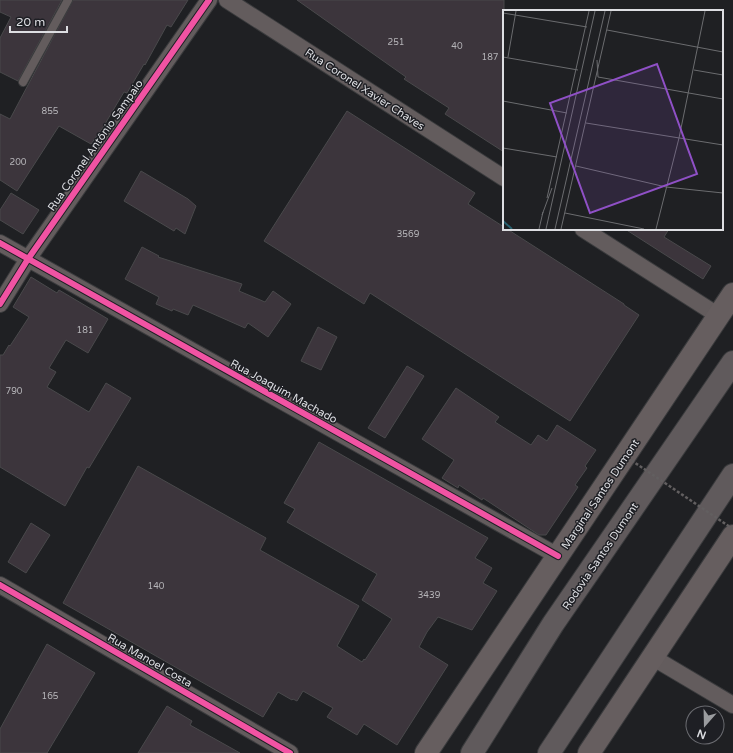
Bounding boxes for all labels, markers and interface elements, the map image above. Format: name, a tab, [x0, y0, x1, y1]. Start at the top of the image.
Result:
scale bar	[10, 8, 67, 34]
inset map	[503, 10, 723, 230]
text: 20 m	[16, 15, 45, 29]
house number: 251	[388, 37, 404, 48]
house number: 40	[451, 41, 463, 52]
street label: Rua Coronel Xavier Chaves	[303, 46, 427, 133]
house number: 187	[482, 52, 499, 63]
street label: Rua Coronel Antônio Sampaio	[45, 77, 146, 213]
house number: 855	[42, 106, 59, 117]
house number: 200	[10, 157, 27, 168]
house number: 3569	[397, 229, 420, 240]
house number: 181	[77, 325, 93, 336]
street label: Rua Joaquim Machado	[228, 357, 340, 426]
house number: 790	[6, 386, 23, 397]
street label: Marginal Santos Dumont	[559, 437, 642, 552]
street label: Rodovia Santos Dumont	[560, 500, 641, 612]
house number: 140	[148, 581, 165, 592]
house number: 3439	[418, 590, 441, 601]
street label: Rua Manoel Costa	[105, 631, 194, 690]
house number: 165	[42, 691, 59, 702]
north arrow	[685, 705, 725, 745]
text: N	[695, 726, 708, 742]

